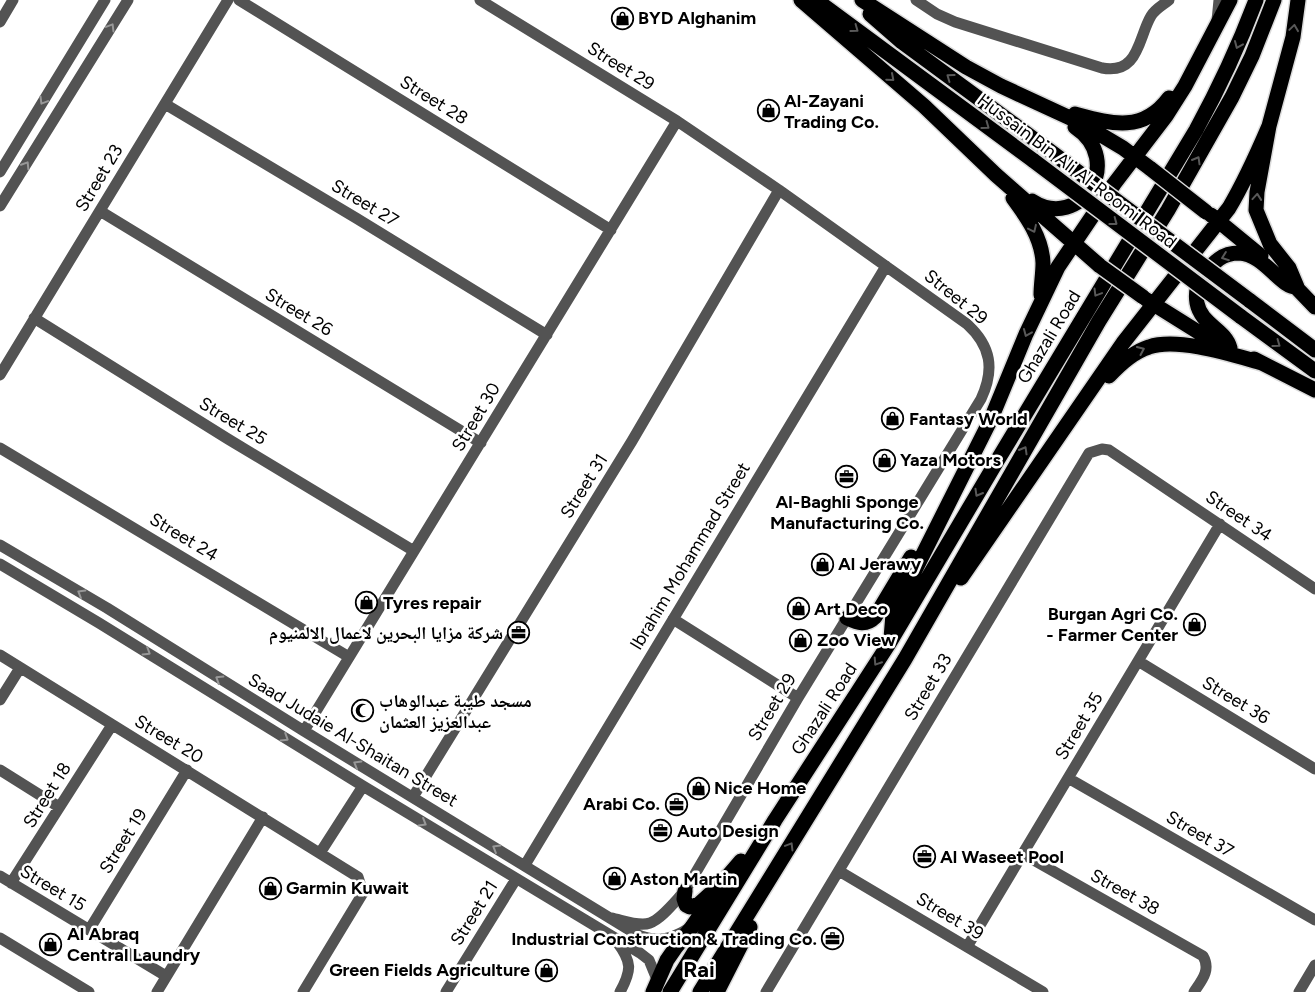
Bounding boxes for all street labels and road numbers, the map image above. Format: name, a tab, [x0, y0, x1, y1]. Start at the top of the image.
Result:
street label: Street 29	[583, 37, 659, 95]
street label: Street 28	[396, 71, 472, 129]
street label: Hussain Bin Ali Al-Roomi Road	[973, 89, 1181, 253]
street label: Street 23	[70, 140, 128, 216]
street label: Street 27	[327, 174, 403, 232]
street label: Street 29	[920, 265, 992, 329]
street label: Street 26	[261, 283, 337, 341]
street label: Ghazali Road	[1013, 286, 1085, 388]
street label: Street 30	[447, 379, 505, 455]
street label: Street 25	[195, 392, 271, 450]
street label: Street 31	[556, 450, 612, 522]
street label: Ibrahim Mohammad Street	[625, 458, 755, 654]
street label: Street 34	[1201, 486, 1277, 546]
street label: Street 24	[146, 508, 222, 566]
street label: Street 33	[899, 649, 957, 725]
street label: Ghazali Road	[786, 659, 862, 759]
street label: Saad Judaie Al-Shaitan Street	[244, 669, 462, 812]
street label: Street 29	[743, 669, 801, 745]
street label: Street 36	[1198, 671, 1274, 729]
street label: Street 35	[1050, 688, 1108, 764]
street label: Street 20	[131, 710, 207, 768]
street label: Street 18	[18, 758, 76, 832]
street label: Street 19	[94, 804, 152, 878]
street label: Street 37	[1162, 806, 1238, 862]
street label: Street 15	[16, 860, 90, 916]
street label: Street 38	[1087, 864, 1163, 920]
street label: Street 21	[446, 876, 502, 950]
street label: Street 39	[912, 887, 988, 945]

